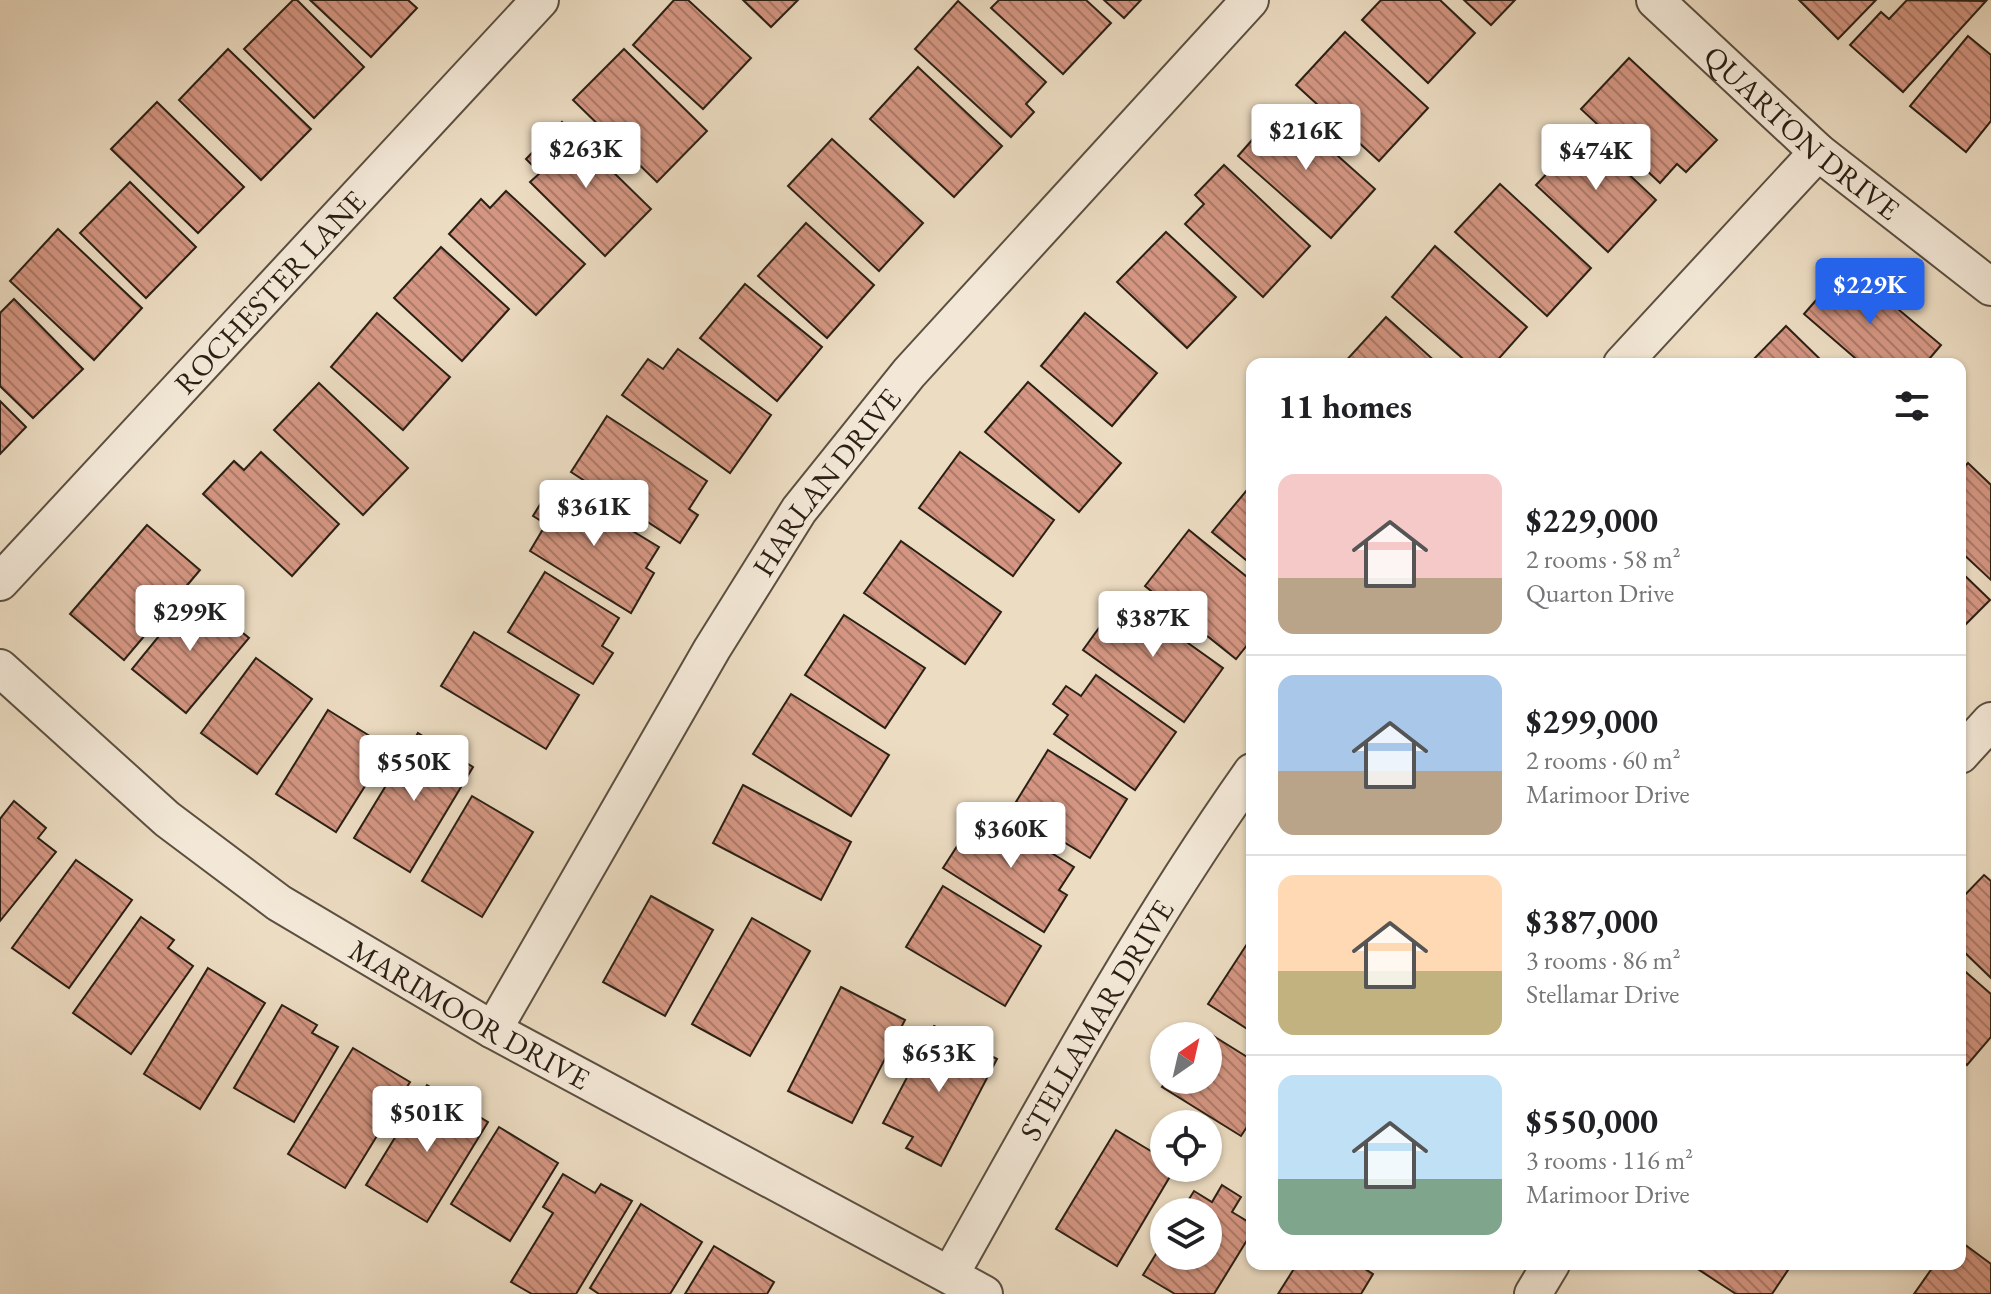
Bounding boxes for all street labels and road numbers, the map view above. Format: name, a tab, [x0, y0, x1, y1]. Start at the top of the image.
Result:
street label: QUARTON DRIVE	[1696, 36, 1908, 228]
street label: ROCHESTER LANE	[165, 182, 374, 402]
street label: HARLAN DRIVE	[743, 380, 909, 583]
street label: STELLAMAR DRIVE	[1010, 892, 1182, 1147]
street label: MARIMOOR DRIVE	[342, 930, 597, 1098]

